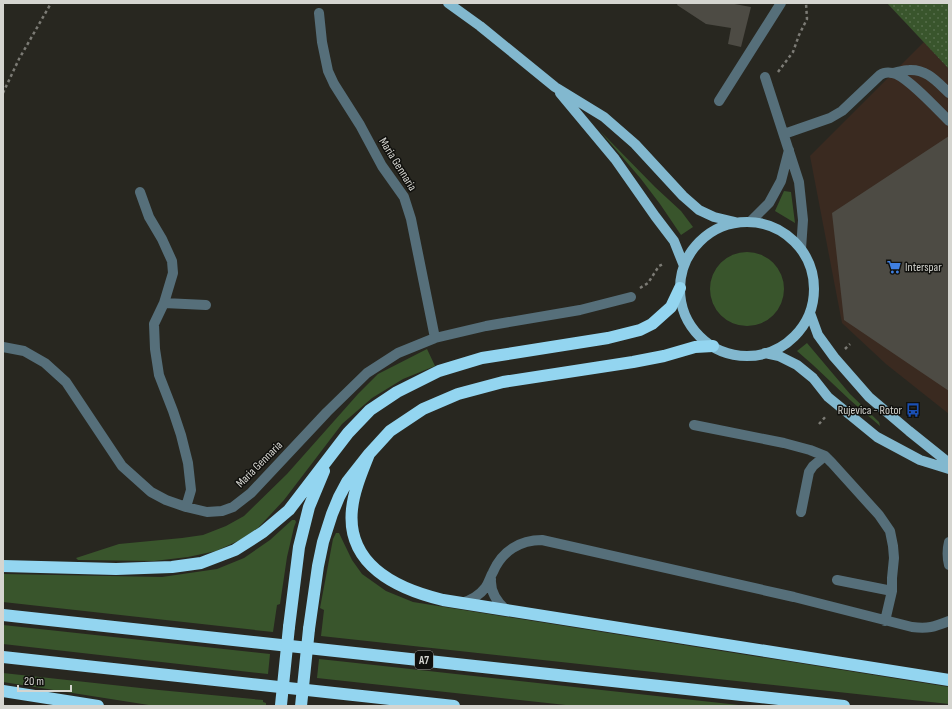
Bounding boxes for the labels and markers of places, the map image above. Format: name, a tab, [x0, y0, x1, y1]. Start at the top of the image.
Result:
supermarket icon: Interspar	[886, 259, 902, 275]
place label: Interspar	[905, 260, 942, 275]
bus stop icon: Rujevica - Rotor	[905, 402, 921, 418]
place label: Rujevica - Rotor	[838, 403, 903, 418]

